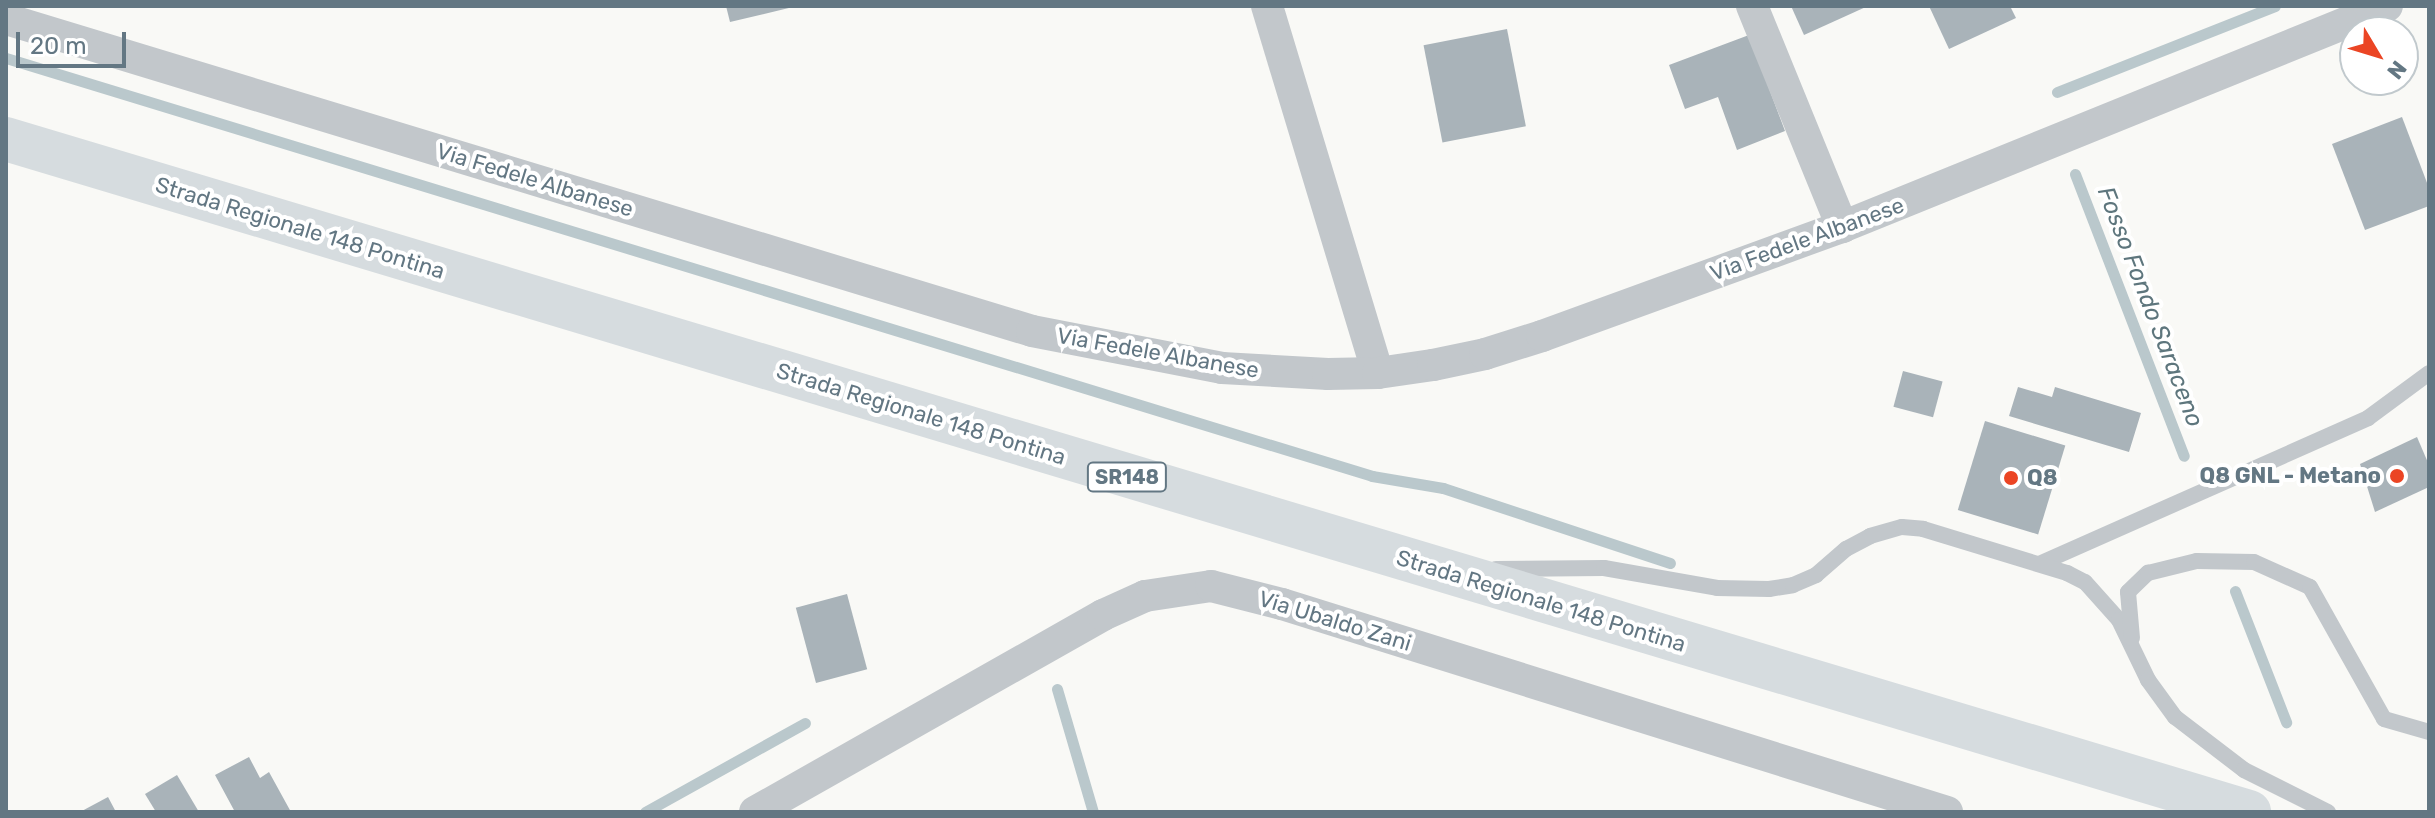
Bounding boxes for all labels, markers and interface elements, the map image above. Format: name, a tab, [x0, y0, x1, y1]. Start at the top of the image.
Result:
scale bar	[20, 16, 130, 66]
north arrow	[2339, 16, 2419, 96]
text: 20 m	[30, 32, 87, 60]
text: N	[2381, 55, 2412, 84]
street label: Via Fedele Albanese	[433, 137, 637, 223]
street label: Strada Regionale 148 Pontina	[152, 171, 448, 285]
water label: Fosso Fondo Saraceno	[2091, 183, 2209, 431]
street label: Via Fedele Albanese	[1706, 192, 1908, 286]
street label: Via Fedele Albanese	[1055, 322, 1261, 384]
street label: Strada Regionale 148 Pontina	[773, 357, 1069, 471]
road number: SR148	[1085, 461, 1169, 493]
place label: Q8 GNL - Metano	[2199, 463, 2381, 489]
place label: Q8	[2027, 465, 2058, 491]
marker: Q8 GNL - Metano	[2388, 467, 2406, 485]
marker: Q8	[2002, 469, 2020, 487]
street label: Strada Regionale 148 Pontina	[1393, 544, 1689, 658]
street label: Via Ubaldo Zani	[1255, 585, 1415, 657]

